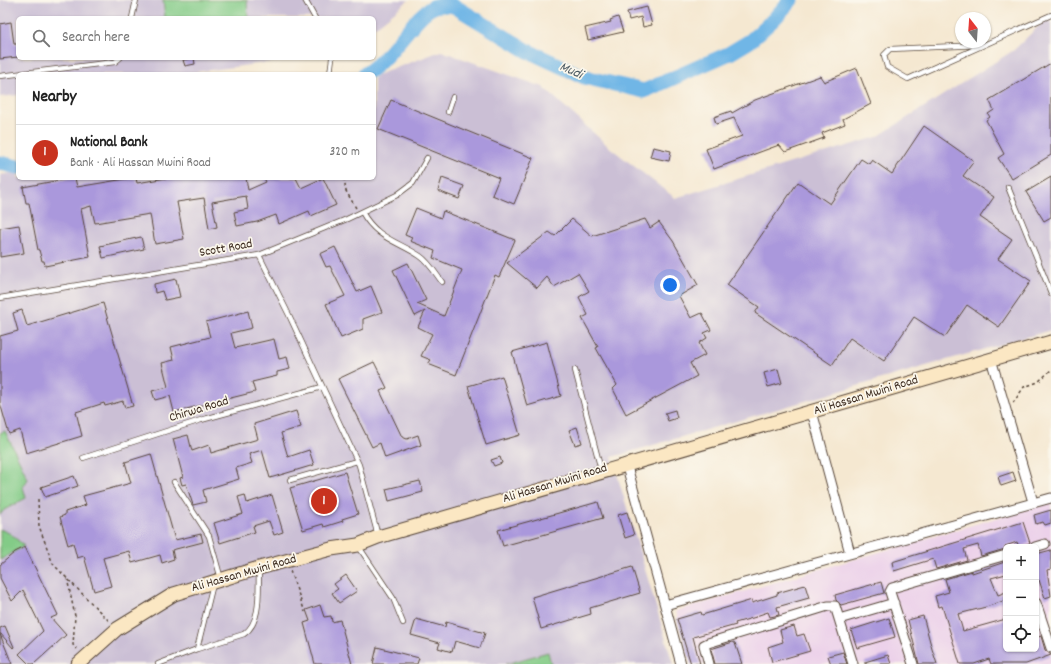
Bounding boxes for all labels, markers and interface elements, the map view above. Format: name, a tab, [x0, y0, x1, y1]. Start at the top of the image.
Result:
north arrow	[955, 12, 991, 48]
search box	[16, 16, 376, 60]
icon: search	[30, 27, 52, 49]
text: Search here	[62, 27, 130, 49]
water label: Mudi	[556, 57, 588, 86]
text: Nearby	[32, 86, 76, 110]
text: National Bank	[70, 132, 148, 154]
text: 1	[44, 143, 46, 162]
text: 320 m	[330, 143, 360, 162]
text: Bank · Ali Hassan Mwini Road	[70, 154, 211, 173]
street label: Scott Road	[198, 235, 254, 263]
your location	[660, 275, 680, 295]
street label: Ali Hassan Mwini Road	[811, 371, 921, 421]
street label: Chirwa Road	[167, 392, 231, 428]
street label: Ali Hassan Mwini Road	[500, 459, 610, 509]
pin: 1	[311, 486, 337, 516]
map controls	[1003, 544, 1039, 652]
button: +	[1003, 544, 1039, 580]
street label: Ali Hassan Mwini Road	[189, 550, 299, 598]
button: −	[1003, 580, 1039, 616]
button: locate	[1003, 616, 1039, 652]

